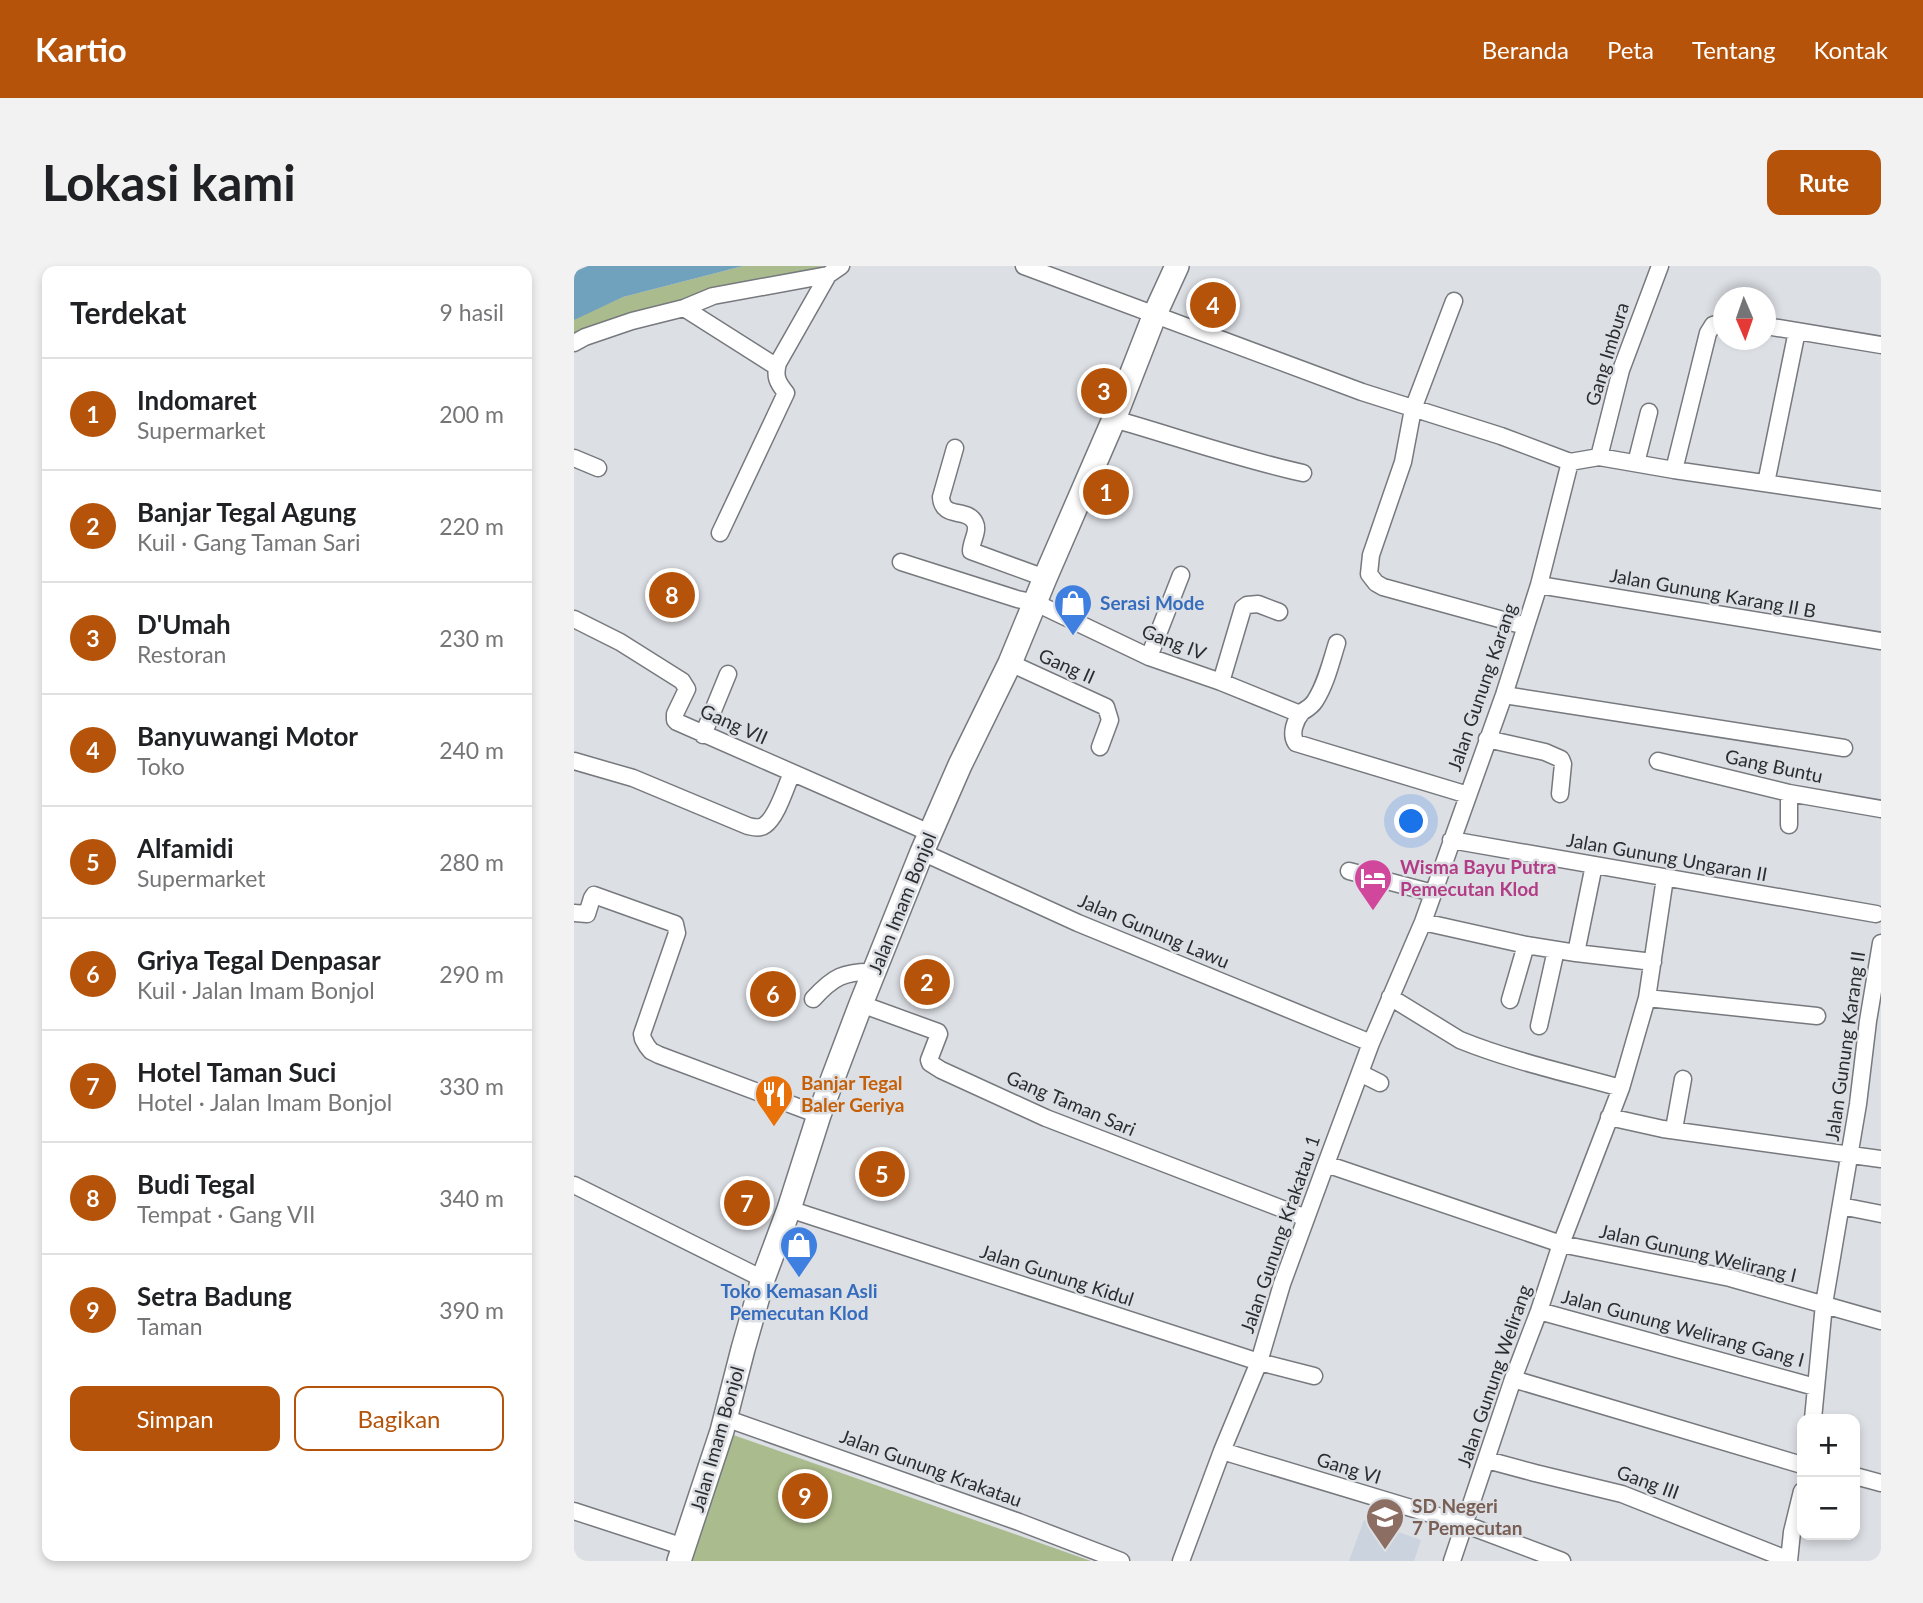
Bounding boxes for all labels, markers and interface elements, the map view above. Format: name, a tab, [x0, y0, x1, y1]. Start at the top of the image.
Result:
text: Kartio	[35, 29, 127, 69]
text: Beranda	[1482, 35, 1569, 64]
text: Peta	[1607, 35, 1654, 64]
text: Tentang	[1692, 35, 1775, 64]
text: Kontak	[1813, 35, 1888, 64]
button: Rute	[1767, 150, 1881, 215]
text: Lokasi kami	[42, 153, 296, 211]
pin: 4	[1190, 279, 1236, 331]
north arrow	[1713, 287, 1776, 350]
text: Terdekat	[70, 294, 186, 330]
text: 9 hasil	[440, 298, 504, 326]
street label: Gang Imbura	[1580, 299, 1633, 408]
pin: 3	[1081, 365, 1127, 417]
text: Indomaret	[137, 384, 257, 416]
text: 1	[86, 400, 100, 428]
text: 200 m	[439, 400, 504, 428]
text: Supermarket	[137, 416, 266, 444]
pin: 1	[1083, 466, 1129, 518]
text: Banjar Tegal Agung	[137, 496, 356, 528]
text: 2	[86, 512, 100, 540]
text: 220 m	[439, 512, 504, 540]
text: Kuil · Gang Taman Sari	[137, 528, 360, 556]
street label: Jalan Gunung Karang II B	[1608, 563, 1818, 622]
pin: 8	[649, 569, 695, 621]
shop icon: Serasi Mode	[1052, 582, 1094, 637]
place label: Serasi Mode	[1100, 591, 1204, 614]
street label: Jalan Gunung Karang	[1442, 600, 1521, 774]
text: D'Umah	[137, 608, 231, 640]
street label: Gang IV	[1139, 619, 1210, 664]
text: 3	[86, 624, 100, 652]
text: 230 m	[439, 624, 504, 652]
text: Restoran	[137, 640, 226, 668]
street label: Gang II	[1035, 643, 1099, 688]
street label: Gang VII	[697, 699, 772, 749]
text: Banyuwangi Motor	[137, 720, 358, 752]
text: 4	[86, 736, 100, 764]
text: 240 m	[439, 736, 504, 764]
street label: Gang Buntu	[1723, 744, 1825, 787]
text: Toko	[137, 752, 185, 780]
your location	[1394, 804, 1428, 838]
street label: Jalan Gunung Ungaran II	[1565, 828, 1769, 885]
street label: Jalan Imam Bonjol	[863, 829, 940, 977]
text: Alfamidi	[137, 832, 234, 864]
text: 5	[86, 848, 100, 876]
text: 280 m	[439, 848, 504, 876]
place label: Wisma Bayu Putra Pemecutan Klod	[1400, 855, 1556, 900]
hotel icon: Wisma Bayu Putra Pemecutan Klod	[1352, 857, 1394, 912]
text: Supermarket	[137, 864, 266, 892]
street label: Jalan Gunung Lawu	[1075, 888, 1233, 973]
text: Griya Tegal Denpasar	[137, 944, 381, 976]
street label: Jalan Gunung Karang II	[1820, 950, 1869, 1142]
pin: 2	[904, 956, 950, 1008]
text: 6	[86, 960, 100, 988]
text: 290 m	[439, 960, 504, 988]
pin: 6	[750, 968, 796, 1020]
text: Kuil · Jalan Imam Bonjol	[137, 976, 375, 1004]
text: Hotel Taman Suci	[137, 1056, 336, 1088]
street label: Gang Taman Sari	[1003, 1065, 1139, 1140]
place label: Banjar Tegal Baler Geriya	[801, 1071, 904, 1116]
text: 7	[86, 1072, 100, 1100]
text: 330 m	[439, 1072, 504, 1100]
restaurant icon: Banjar Tegal Baler Geriya	[753, 1073, 795, 1128]
text: Hotel · Jalan Imam Bonjol	[137, 1088, 392, 1116]
street label: Jalan Gunung Krakatau 1	[1235, 1132, 1324, 1336]
pin: 5	[859, 1148, 905, 1200]
text: Budi Tegal	[137, 1168, 255, 1200]
pin: 7	[724, 1177, 770, 1229]
text: 8	[86, 1184, 100, 1212]
text: 340 m	[439, 1184, 504, 1212]
text: Tempat · Gang VII	[137, 1200, 315, 1228]
street label: Jalan Gunung Welirang I	[1597, 1219, 1799, 1286]
shop icon: Toko Kemasan Asli Pemecutan Klod	[778, 1224, 820, 1279]
street label: Jalan Gunung Kidul	[977, 1239, 1137, 1310]
place label: Toko Kemasan Asli Pemecutan Klod	[720, 1279, 878, 1324]
text: Setra Badung	[137, 1280, 292, 1312]
street label: Jalan Gunung Welirang	[1451, 1281, 1536, 1470]
street label: Jalan Gunung Welirang Gang I	[1559, 1284, 1807, 1371]
text: 9	[86, 1296, 100, 1324]
text: 390 m	[439, 1296, 504, 1324]
text: Taman	[137, 1312, 203, 1340]
street label: Jalan Imam Bonjol	[685, 1363, 748, 1514]
button: Simpan	[70, 1386, 280, 1451]
button: Bagikan	[294, 1386, 504, 1451]
map controls	[1797, 1414, 1860, 1540]
button: +	[1797, 1414, 1860, 1477]
street label: Jalan Gunung Krakatau	[837, 1424, 1025, 1511]
street label: Gang VI	[1314, 1447, 1384, 1488]
street label: Gang III	[1614, 1460, 1682, 1503]
pin: 9	[782, 1470, 828, 1522]
button: −	[1797, 1477, 1860, 1540]
place label: SD Negeri 7 Pemecutan	[1412, 1494, 1522, 1539]
school or university icon: SD Negeri 7 Pemecutan	[1364, 1496, 1406, 1551]

